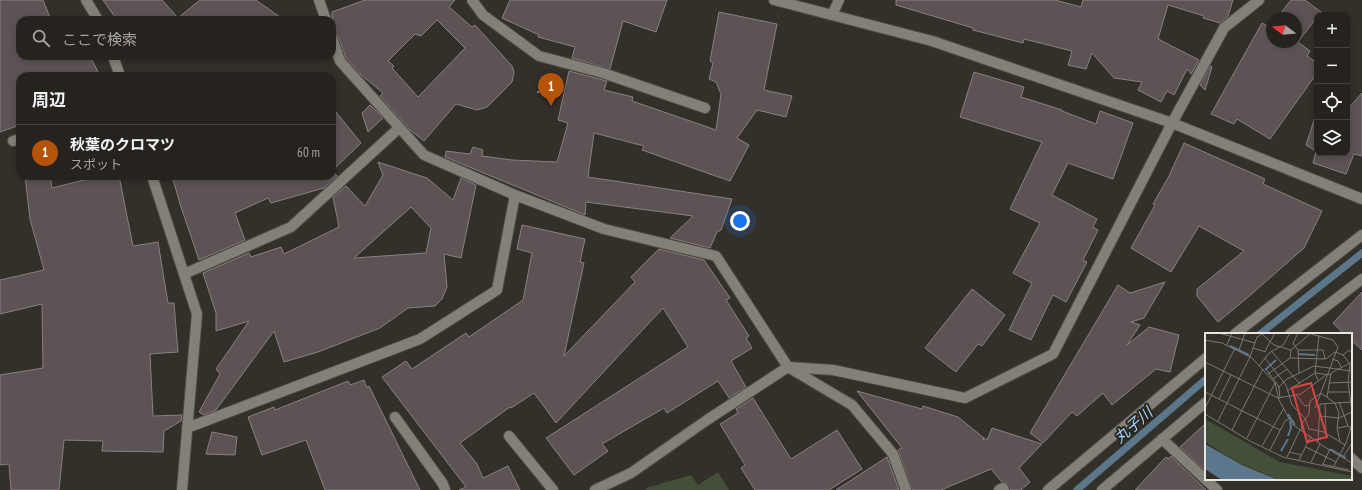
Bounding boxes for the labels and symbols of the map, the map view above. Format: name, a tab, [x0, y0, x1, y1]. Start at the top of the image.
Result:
north arrow	[1266, 12, 1302, 48]
pin: 1	[538, 73, 564, 106]
your location	[730, 211, 750, 231]
inset map	[1205, 333, 1352, 480]
water label: 丸子川	[1110, 402, 1158, 447]

